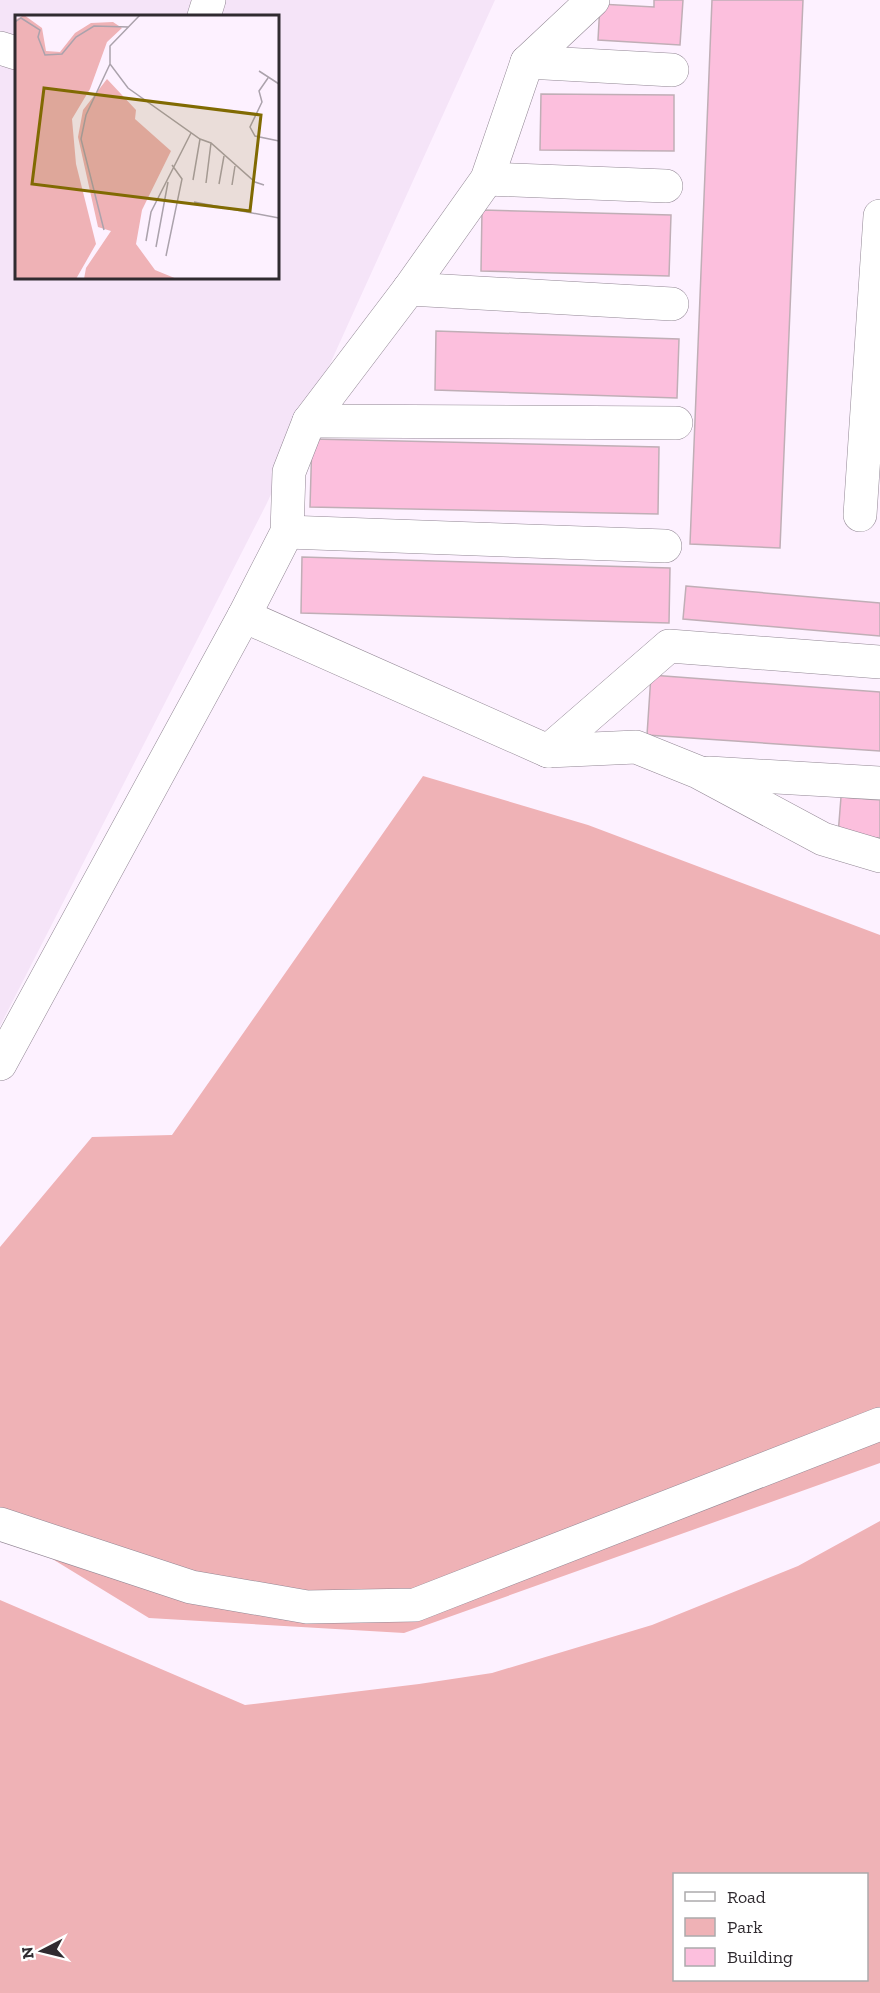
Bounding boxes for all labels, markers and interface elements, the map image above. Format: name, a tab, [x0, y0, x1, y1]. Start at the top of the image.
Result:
inset map	[15, 15, 279, 279]
legend	[673, 1873, 868, 1981]
text: Road	[727, 1886, 766, 1908]
text: Park	[727, 1916, 763, 1938]
north arrow	[12, 1921, 72, 1981]
text: N	[17, 1946, 38, 1960]
text: Building	[727, 1946, 793, 1968]

